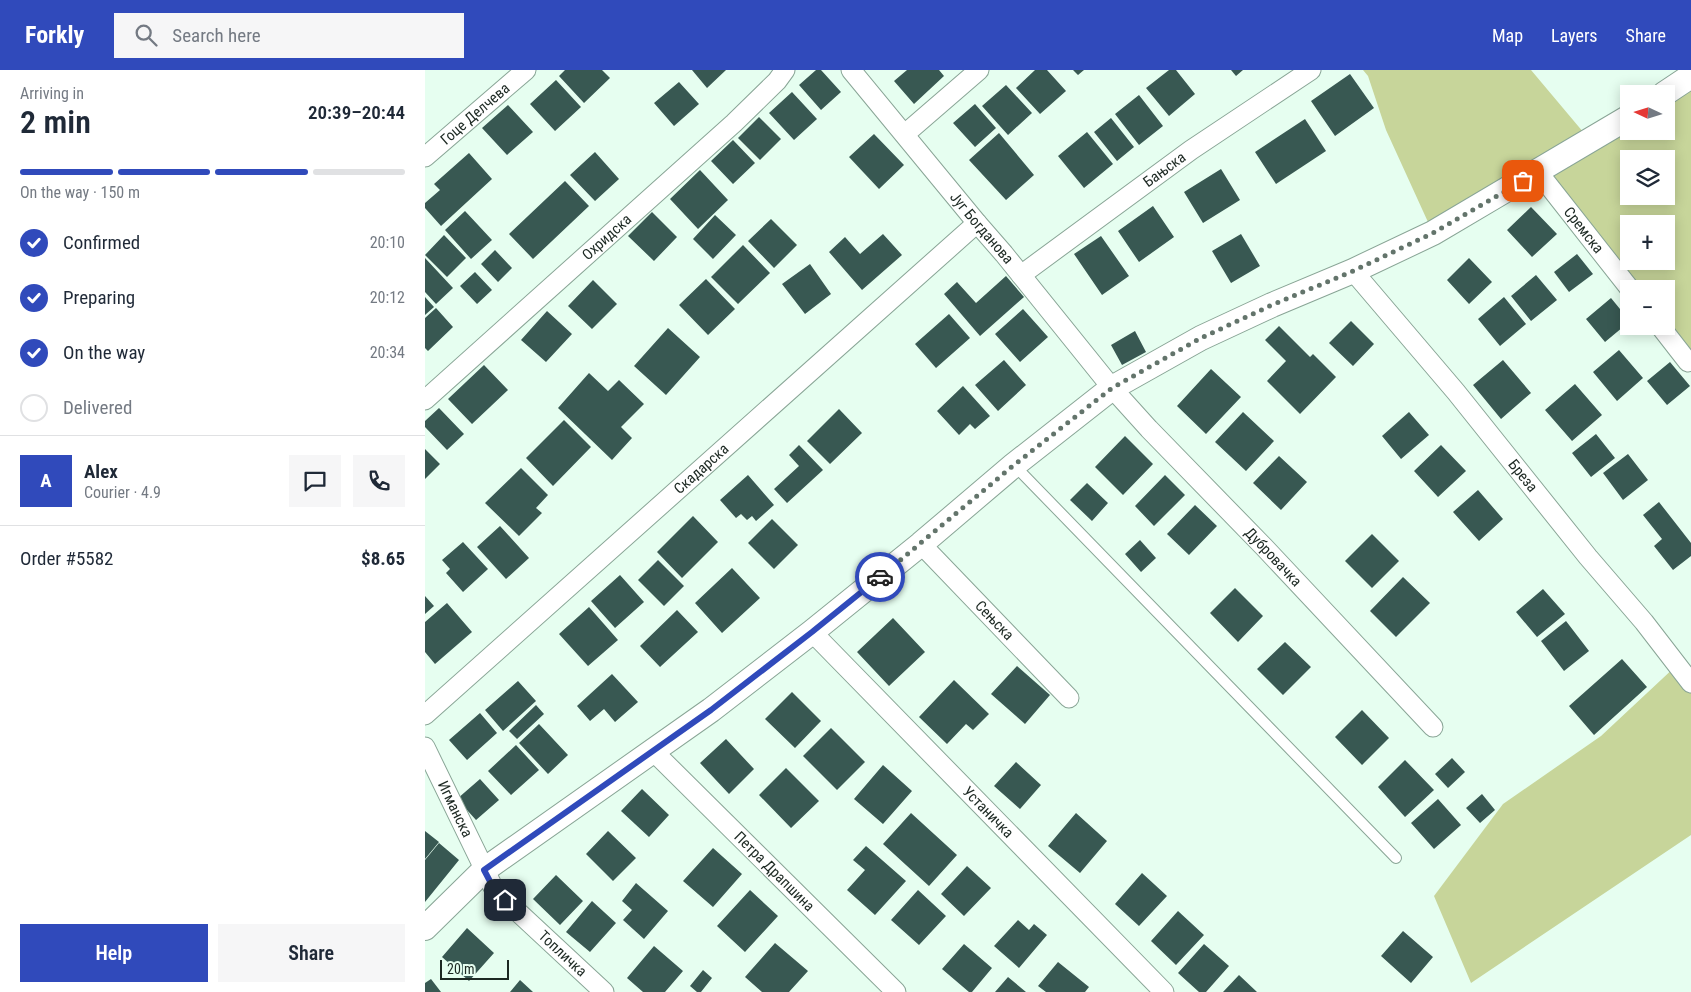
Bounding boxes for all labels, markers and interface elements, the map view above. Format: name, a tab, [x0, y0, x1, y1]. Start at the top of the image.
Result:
search box	[114, 13, 464, 58]
text: Forkly	[25, 21, 84, 49]
icon: search	[132, 21, 160, 49]
text: Search here	[172, 24, 261, 47]
text: Map	[1492, 25, 1523, 46]
text: Layers	[1551, 25, 1598, 46]
text: Share	[1626, 25, 1666, 46]
street label: Гоце Делчева	[437, 79, 513, 149]
text: Arriving in	[20, 84, 84, 103]
north arrow	[1620, 85, 1675, 140]
map controls	[1620, 85, 1675, 335]
text: 20:39–20:44	[308, 101, 405, 124]
text: 2 min	[20, 103, 91, 141]
street label: Бањска	[1140, 148, 1189, 191]
button: layers	[1620, 150, 1675, 205]
pin	[1502, 160, 1544, 202]
icon: bag	[1509, 167, 1537, 195]
text: On the way · 150 m	[20, 183, 140, 202]
street label: Југ Богданова	[946, 188, 1017, 267]
street label: Сремска	[1560, 203, 1608, 257]
street label: Охридска	[578, 210, 635, 264]
button: +	[1620, 215, 1675, 270]
icon: check	[20, 229, 48, 257]
text: Confirmed	[63, 231, 140, 254]
text: 20:10	[370, 233, 405, 252]
button: −	[1620, 280, 1675, 335]
icon: check	[20, 284, 48, 312]
text: Preparing	[63, 286, 135, 309]
text: 20:12	[370, 288, 405, 307]
icon: check	[20, 339, 48, 367]
text: On the way	[63, 341, 145, 364]
text: 20:34	[370, 343, 405, 362]
text: Delivered	[63, 396, 132, 419]
street label: Скадарска	[670, 440, 732, 498]
button: chat	[289, 455, 341, 507]
button: phone	[353, 455, 405, 507]
street label: Бреза	[1504, 456, 1541, 496]
text: Alex	[84, 460, 118, 483]
text: A	[40, 469, 52, 492]
text: Courier · 4.9	[84, 483, 161, 502]
street label: Дубровачка	[1241, 524, 1305, 590]
text: Order #5582	[20, 547, 113, 570]
text: $8.65	[361, 547, 405, 570]
courier	[855, 552, 905, 602]
icon: car	[866, 563, 894, 591]
street label: Сењска	[971, 597, 1018, 644]
street label: Игманска	[434, 778, 477, 840]
street label: Устаничка	[959, 783, 1017, 842]
street label: Петра Драпшина	[730, 828, 818, 915]
pin	[484, 879, 526, 921]
icon: home	[491, 886, 519, 914]
button: Help	[20, 924, 208, 982]
button: Share	[218, 924, 405, 982]
street label: Топличка	[535, 927, 590, 980]
scale bar	[440, 957, 509, 980]
text: 20 m	[447, 961, 475, 977]

